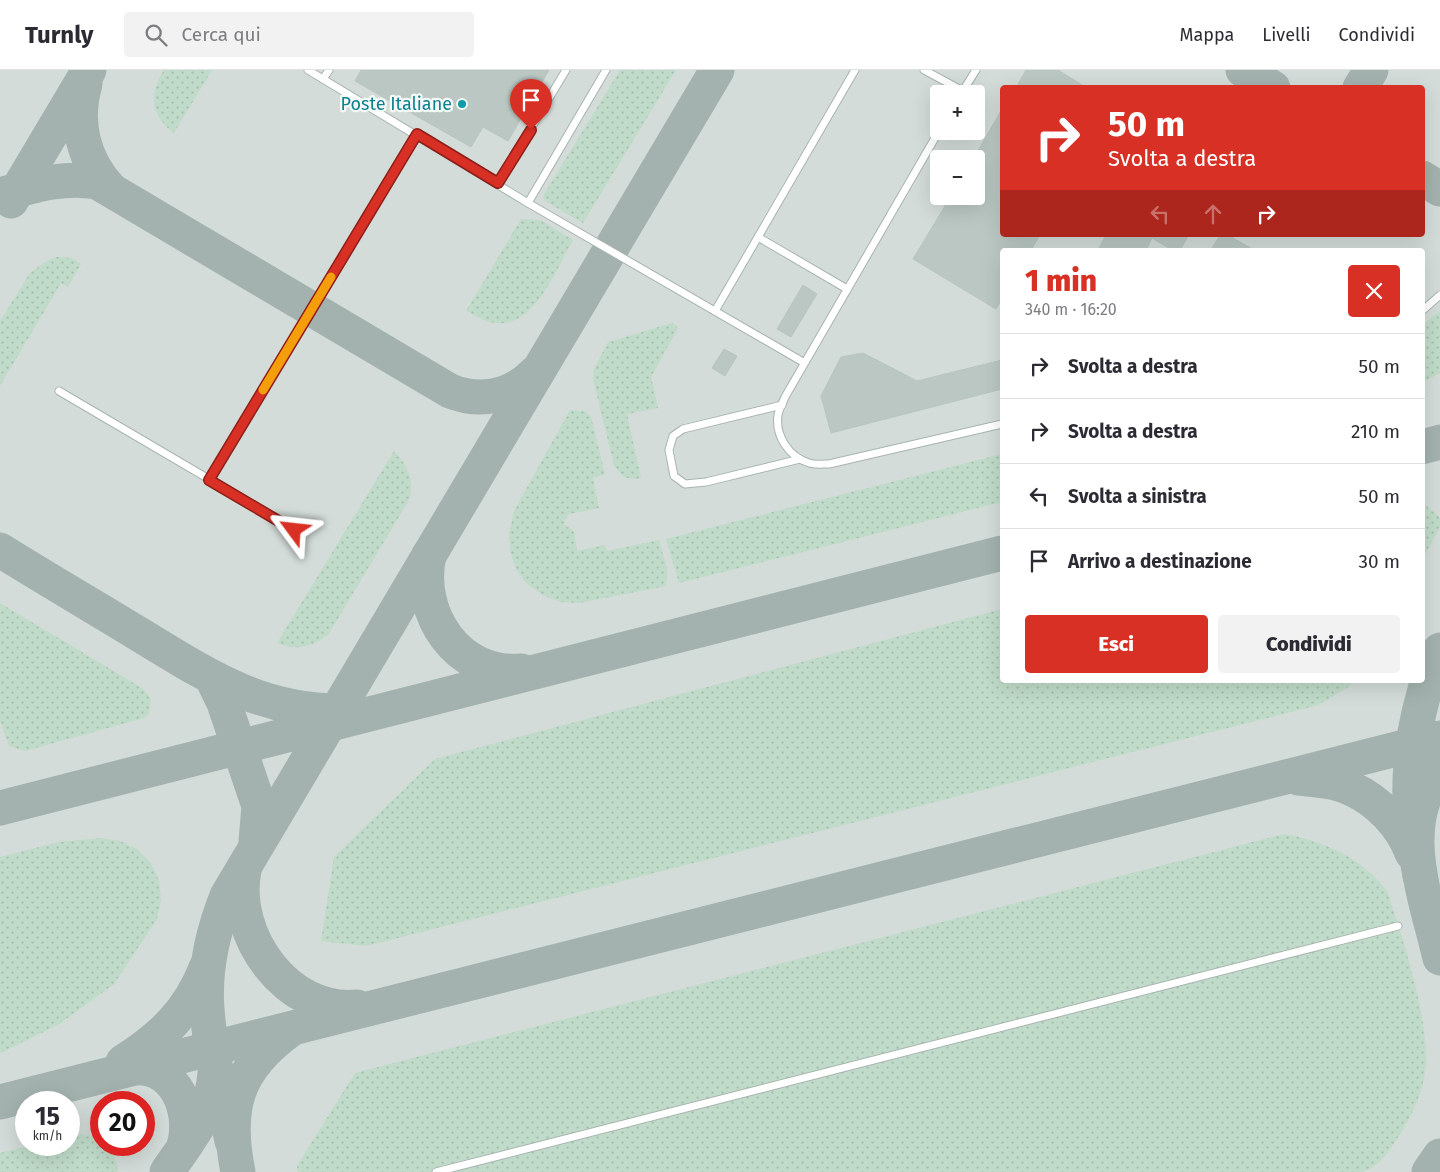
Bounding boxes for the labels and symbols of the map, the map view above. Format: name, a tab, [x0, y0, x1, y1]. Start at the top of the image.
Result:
pin	[510, 79, 552, 130]
place label: Poste Italiane	[341, 93, 452, 115]
marker: Poste Italiane	[456, 98, 468, 110]
position arrow	[267, 503, 319, 555]
speed limit sign: 20	[90, 1091, 155, 1156]

